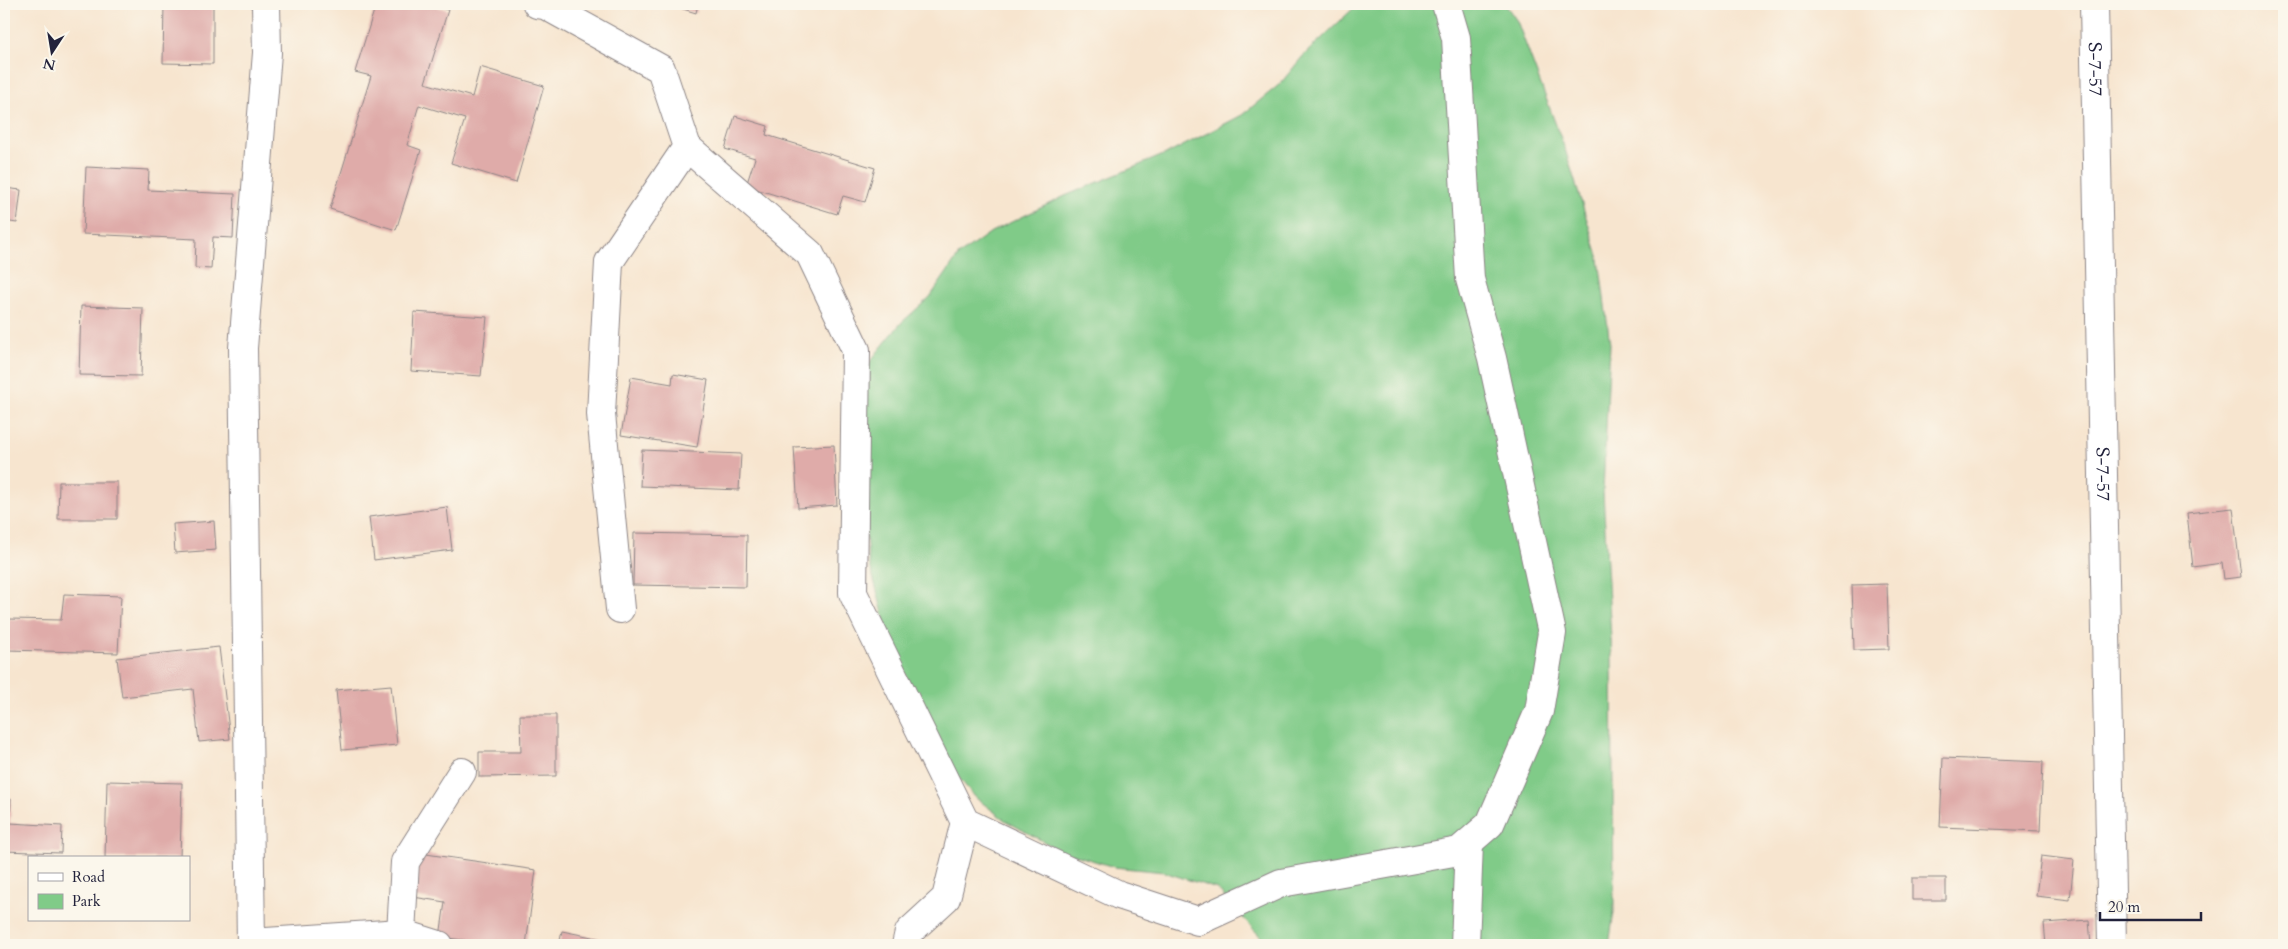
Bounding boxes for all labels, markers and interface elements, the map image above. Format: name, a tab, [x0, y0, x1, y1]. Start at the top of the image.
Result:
north arrow	[28, 28, 78, 78]
street label: Տ-7-57	[2082, 42, 2108, 96]
text: N	[41, 54, 57, 75]
street label: Տ-7-57	[2089, 447, 2116, 501]
legend	[28, 856, 190, 922]
text: Road	[72, 867, 105, 887]
scale bar	[2100, 889, 2202, 921]
text: Park	[72, 891, 101, 911]
text: 20 m	[2108, 897, 2140, 917]

